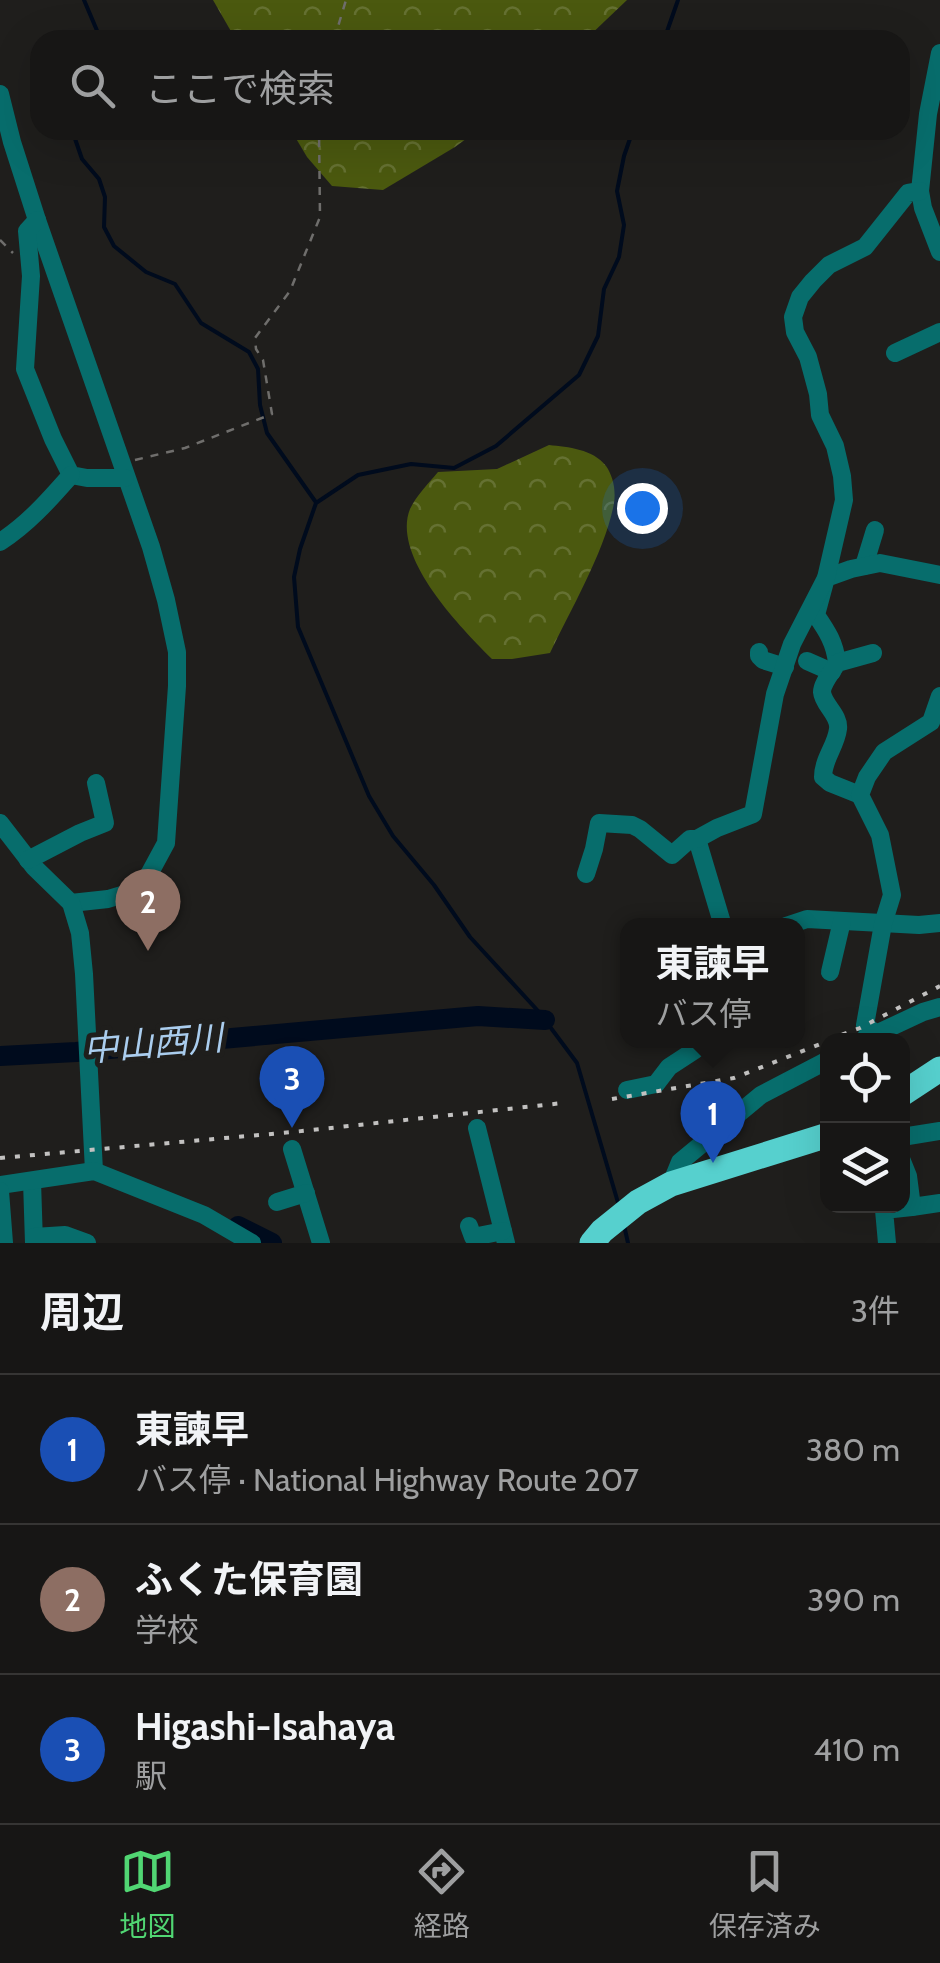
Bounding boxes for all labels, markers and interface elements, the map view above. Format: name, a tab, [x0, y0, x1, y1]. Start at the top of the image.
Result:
search box	[30, 30, 910, 140]
icon: search	[65, 58, 120, 113]
text: ここで検索	[145, 65, 335, 112]
your location	[617, 483, 668, 534]
pin: 2	[116, 868, 180, 951]
popup	[620, 918, 805, 1048]
text: 東諫早	[655, 940, 770, 987]
text: バス停	[655, 994, 752, 1033]
water label: 中山西川	[81, 1015, 229, 1071]
map controls	[820, 1033, 910, 1213]
button: locate	[820, 1033, 910, 1123]
pin: 3	[260, 1046, 324, 1128]
pin: 1	[680, 1080, 746, 1163]
button: layers	[820, 1123, 910, 1213]
text: 周辺	[40, 1286, 124, 1338]
text: 3件	[851, 1291, 900, 1330]
text: 東諫早	[135, 1406, 249, 1453]
text: 1	[67, 1430, 78, 1469]
text: 380 m	[806, 1430, 900, 1469]
text: バス停 · National Highway Route 207	[135, 1460, 639, 1499]
text: ふくた保育園	[135, 1556, 363, 1603]
text: 2	[64, 1580, 81, 1619]
text: 390 m	[807, 1580, 900, 1619]
text: 学校	[135, 1610, 199, 1649]
text: Higashi-Isahaya	[135, 1703, 395, 1750]
text: 3	[64, 1730, 81, 1769]
text: 410 m	[813, 1730, 900, 1769]
text: 駅	[135, 1756, 167, 1795]
tab: 地図	[119, 1844, 175, 1944]
tab: 経路	[414, 1844, 470, 1944]
tab: 保存済み	[709, 1844, 821, 1944]

